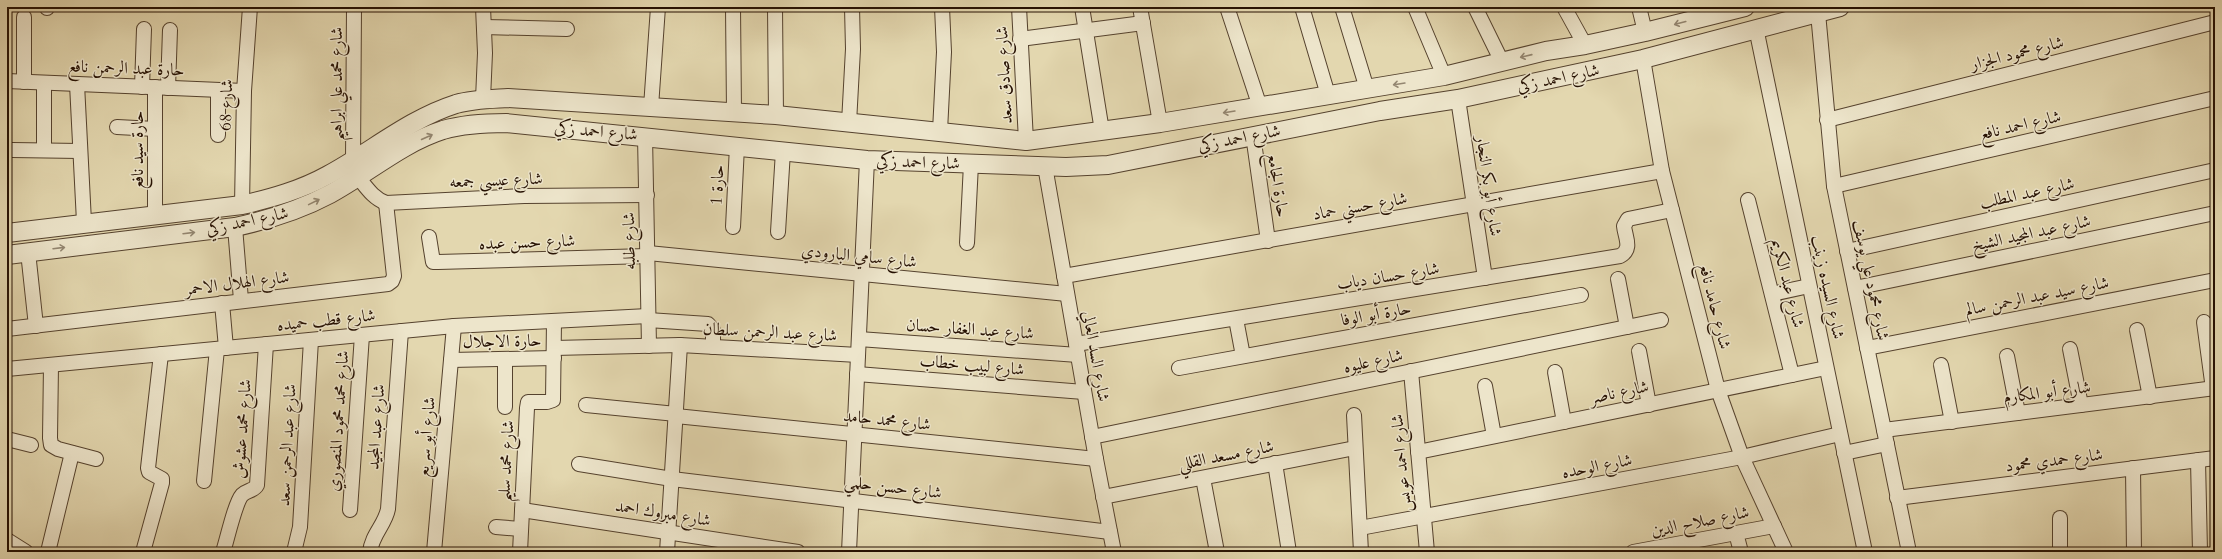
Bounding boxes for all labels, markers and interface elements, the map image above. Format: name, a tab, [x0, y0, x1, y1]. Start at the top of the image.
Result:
one-way arrow	[1674, 19, 1687, 27]
street label: شارع صادق سعد	[990, 26, 1020, 124]
street label: شارع محمد علي ابراهيم	[325, 27, 353, 141]
street label: شارع محمود الجزار	[1966, 30, 2066, 78]
one-way arrow	[1520, 53, 1533, 61]
street label: حارة عبد الرحمن نافع	[67, 54, 185, 86]
street label: شارع احمد زكي	[1515, 58, 1602, 101]
street label: شارع 68	[214, 79, 240, 131]
one-way arrow	[1393, 80, 1406, 88]
street label: شارع احمد نافع	[1977, 104, 2064, 149]
one-way arrow	[1223, 108, 1236, 116]
street label: حارة سيد نافع	[126, 111, 153, 189]
street label: شارع احمد زكي	[553, 116, 639, 149]
street label: شارع احمد زكي	[1196, 119, 1283, 160]
street label: شارع أبو بكر النجار	[1468, 132, 1508, 238]
one-way arrow	[420, 133, 432, 140]
street label: شارع احمد زكي	[876, 149, 960, 178]
street label: حارة الجامع	[1258, 151, 1294, 220]
street label: حارة 1	[704, 164, 730, 206]
street label: شارع عيسي جمعه	[449, 167, 543, 197]
street label: شارع عبد المطلب	[1977, 172, 2077, 216]
street label: شارع حسني حماد	[1311, 186, 1410, 230]
one-way arrow	[308, 198, 320, 205]
street label: شارع احمد زكي	[204, 201, 291, 244]
street label: شارع عبد المجيد الشيخ	[1969, 209, 2094, 261]
street label: شارع طلبه	[617, 212, 643, 270]
street label: شارع محمود علي يوسف	[1842, 218, 1895, 344]
one-way arrow	[182, 229, 195, 236]
street label: شارع حسن عبده	[478, 229, 576, 257]
street label: شارع السيده زينب	[1804, 233, 1850, 342]
street label: شارع عبد الكريم	[1763, 236, 1810, 331]
street label: شارع سامي البارودي	[800, 239, 918, 276]
one-way arrow	[53, 244, 66, 252]
street label: شارع حسان دياب	[1335, 257, 1441, 297]
street label: شارع حامد نافع	[1689, 261, 1737, 352]
street label: شارع الهلال الاحمر	[181, 265, 291, 303]
street label: شارع سيد عبد الرحمن سالم	[1963, 271, 2111, 324]
street label: حارة أبو الوفا	[1339, 296, 1413, 331]
street label: شارع قطب حميده	[276, 303, 377, 339]
street label: شارع السد العالي	[1074, 309, 1115, 404]
street label: شارع عبد الغفار حسان	[905, 313, 1035, 347]
street label: شارع عبد الرحمن سلطان	[702, 317, 838, 349]
street label: حارة الاجلال	[462, 329, 542, 353]
street label: شارع عليوه	[1341, 343, 1405, 380]
street label: شارع لبيب خطاب	[918, 349, 1025, 383]
street label: شارع محمد محمود المنصوري	[322, 350, 356, 492]
street label: شارع أبو المكارم	[2002, 374, 2092, 412]
street label: شارع ناصر	[1585, 375, 1651, 412]
street label: شارع محمد عشوش	[227, 379, 259, 480]
street label: شارع عبد الرحمن سعد	[272, 383, 304, 507]
street label: شارع عبد المجيد	[362, 384, 392, 471]
street label: شارع أبو سريع	[410, 396, 445, 479]
street label: شارع محمد حامد	[842, 404, 932, 438]
street label: شارع احمد عويس	[1385, 413, 1419, 513]
street label: شارع محمد سليم	[492, 420, 525, 503]
street label: شارع مسعد القللي	[1176, 434, 1277, 480]
street label: شارع حمدي محمود	[2004, 443, 2104, 479]
street label: شارع الوحده	[1560, 448, 1635, 486]
street label: شارع حسن حلمي	[842, 470, 943, 508]
street label: شارع مبروك احمد	[613, 494, 713, 534]
street label: شارع صلاح الدين	[1649, 500, 1752, 545]

